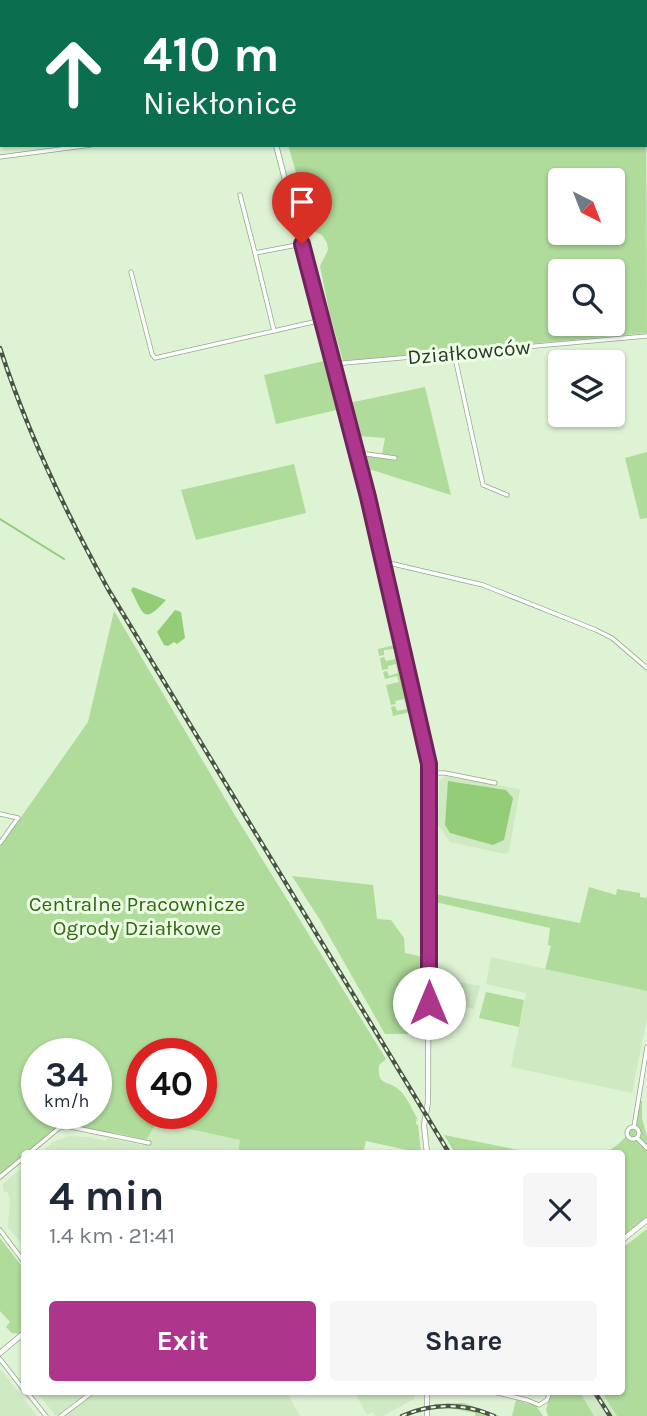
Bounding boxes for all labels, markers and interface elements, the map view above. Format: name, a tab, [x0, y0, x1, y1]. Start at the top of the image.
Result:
text: 410 m	[143, 26, 280, 83]
icon: ahead	[28, 28, 119, 119]
text: Niekłonice	[143, 85, 297, 122]
north arrow	[548, 168, 625, 245]
map controls	[548, 168, 625, 427]
pin	[272, 172, 332, 244]
icon: arrive	[283, 183, 321, 221]
button: search	[548, 259, 625, 336]
street label: Działkowców	[406, 335, 532, 369]
button: layers	[548, 350, 625, 427]
park label: Centralne Pracownicze Ogrody Działkowe	[29, 892, 245, 940]
position arrow	[392, 966, 466, 1040]
speed limit sign: 40	[126, 1038, 217, 1129]
text: 34	[45, 1054, 88, 1095]
text: km/h	[44, 1090, 89, 1112]
text: 4 min	[49, 1171, 164, 1221]
button: close	[523, 1173, 597, 1247]
text: 1.4 km · 21:41	[49, 1222, 175, 1249]
button: Exit	[49, 1301, 316, 1381]
button: Share	[330, 1301, 597, 1381]

